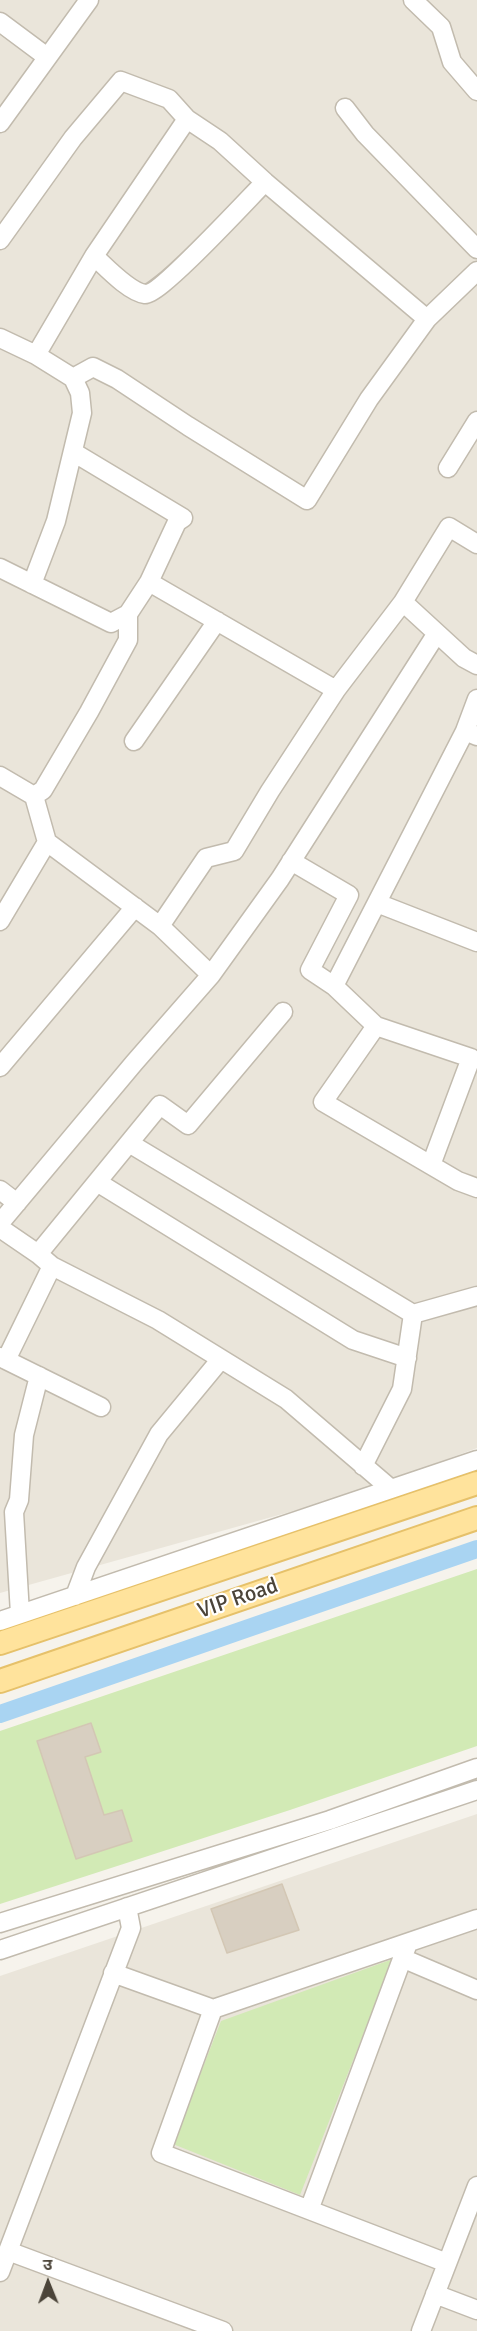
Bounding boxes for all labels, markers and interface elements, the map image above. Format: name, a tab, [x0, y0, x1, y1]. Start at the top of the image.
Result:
street label: VIP Road	[194, 1573, 282, 1625]
north arrow	[18, 2253, 78, 2313]
text: उ	[43, 2255, 53, 2275]

